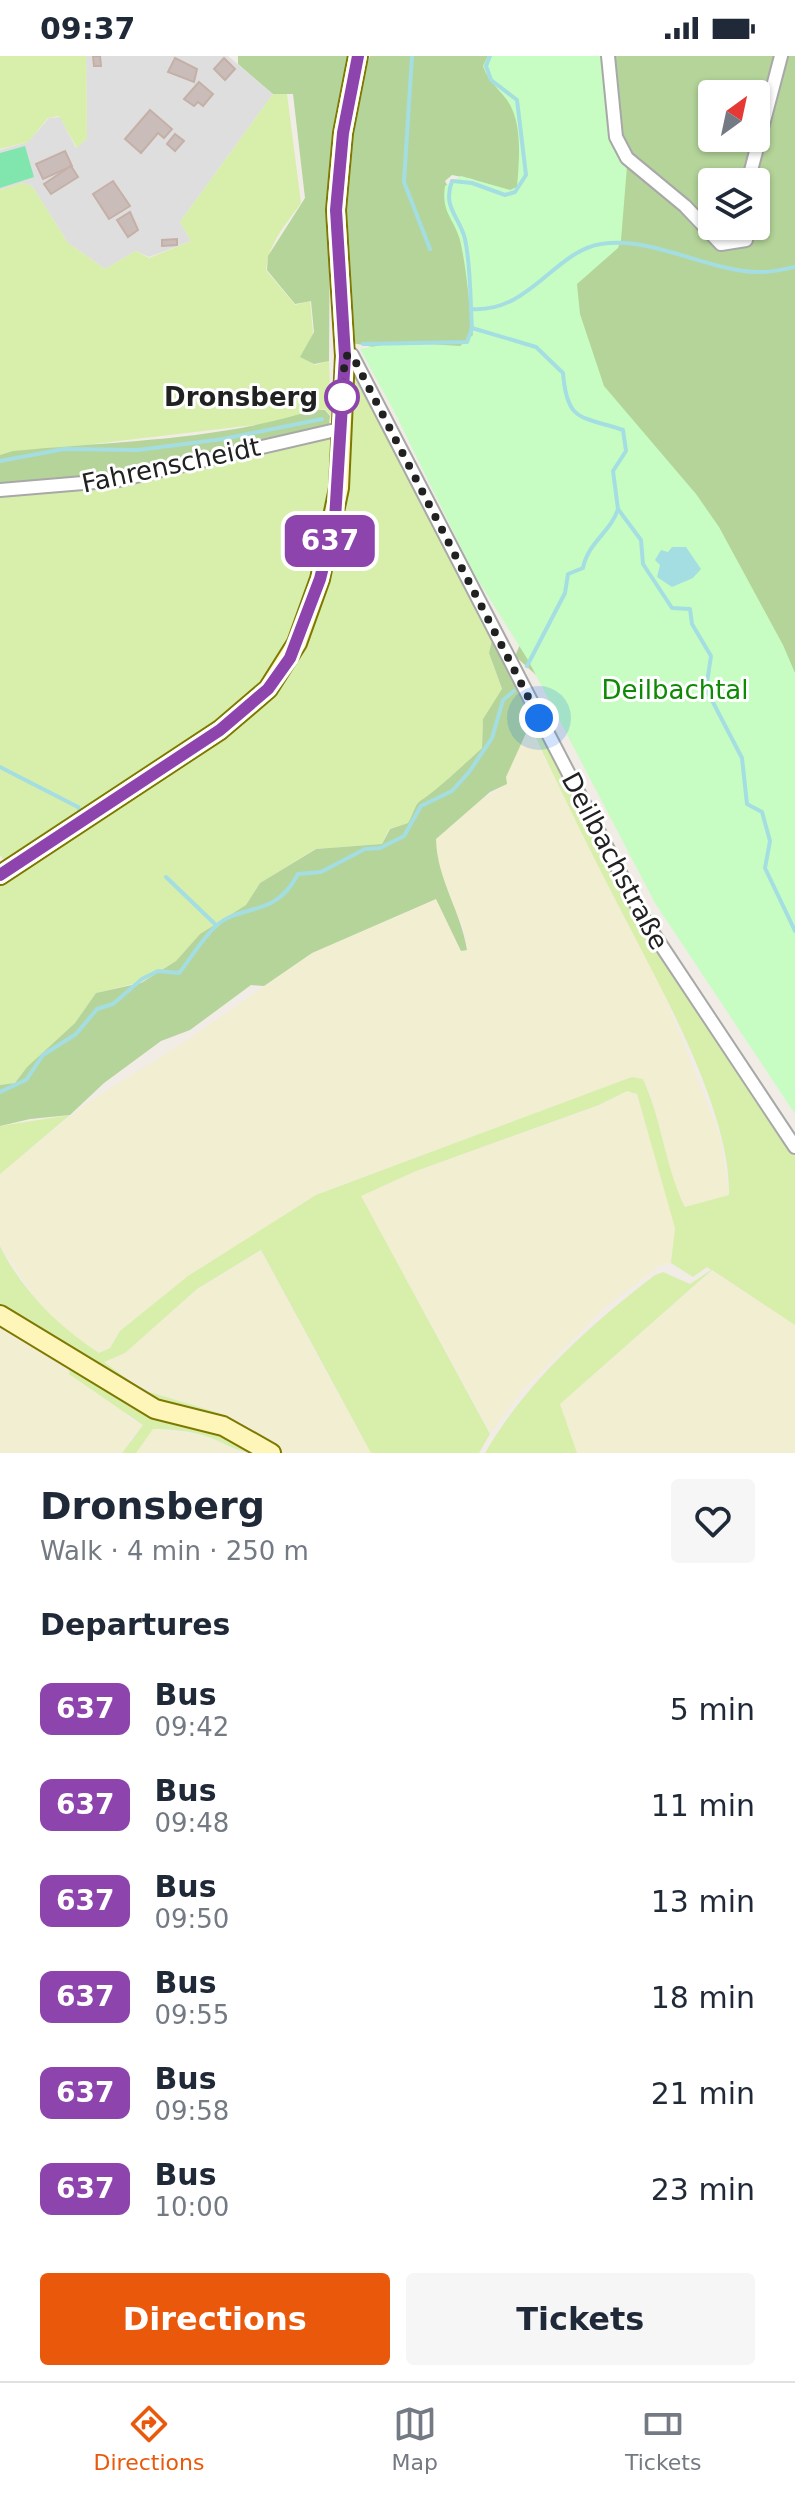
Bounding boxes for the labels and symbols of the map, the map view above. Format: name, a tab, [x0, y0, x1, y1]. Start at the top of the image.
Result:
north arrow	[698, 80, 770, 152]
marker: Dronsberg	[325, 380, 359, 414]
place label: Dronsberg	[164, 382, 318, 412]
street label: Fahrenscheidt	[79, 431, 263, 499]
line badge: 637	[284, 515, 376, 567]
park label: Deilbachtal	[601, 675, 749, 705]
your location	[519, 698, 559, 738]
street label: Deilbachstraße	[556, 767, 674, 955]

